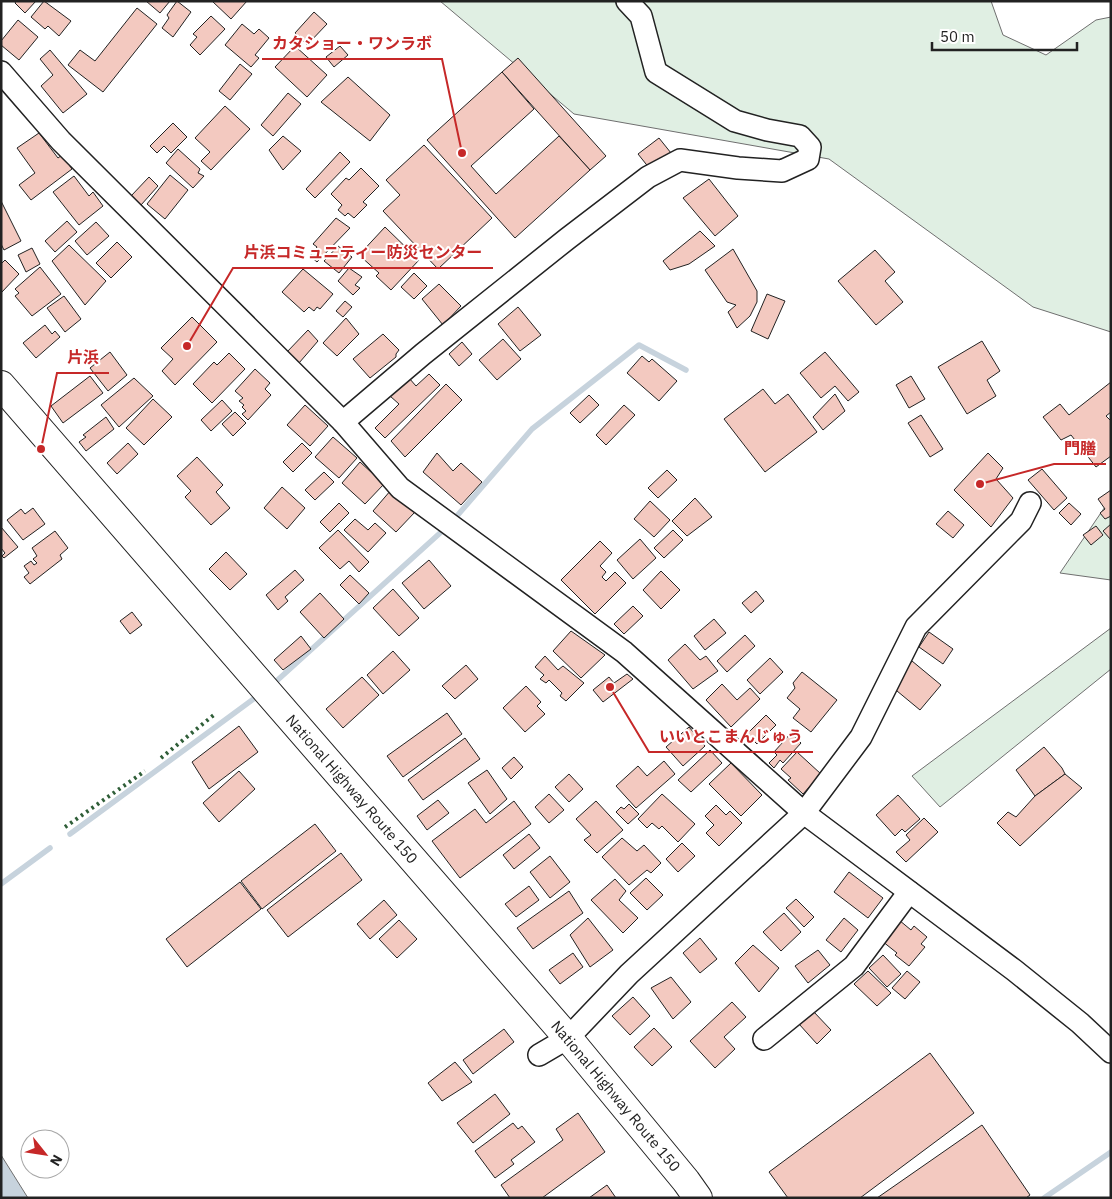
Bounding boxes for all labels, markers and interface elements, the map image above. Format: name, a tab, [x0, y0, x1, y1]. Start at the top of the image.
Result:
scale bar	[932, 20, 1077, 52]
text: 50 m	[940, 27, 975, 46]
callout: カタショー・ワンラボ	[262, 28, 442, 59]
text: カタショー・ワンラボ	[272, 33, 432, 53]
callout: 片浜コミュニティー防災センター	[233, 237, 493, 268]
text: 片浜コミュニティー防災センター	[243, 242, 483, 262]
callout: 片浜	[57, 342, 109, 373]
text: 片浜	[67, 347, 99, 367]
callout: 門膳	[1054, 433, 1106, 464]
text: 門膳	[1064, 438, 1096, 458]
street label: National Highway Route 150	[282, 710, 422, 868]
callout: いいとこまんじゅう	[649, 721, 813, 752]
text: いいとこまんじゅう	[659, 726, 803, 746]
street label: National Highway Route 150	[547, 1017, 685, 1175]
north arrow	[20, 1129, 70, 1179]
text: N	[46, 1152, 67, 1169]

